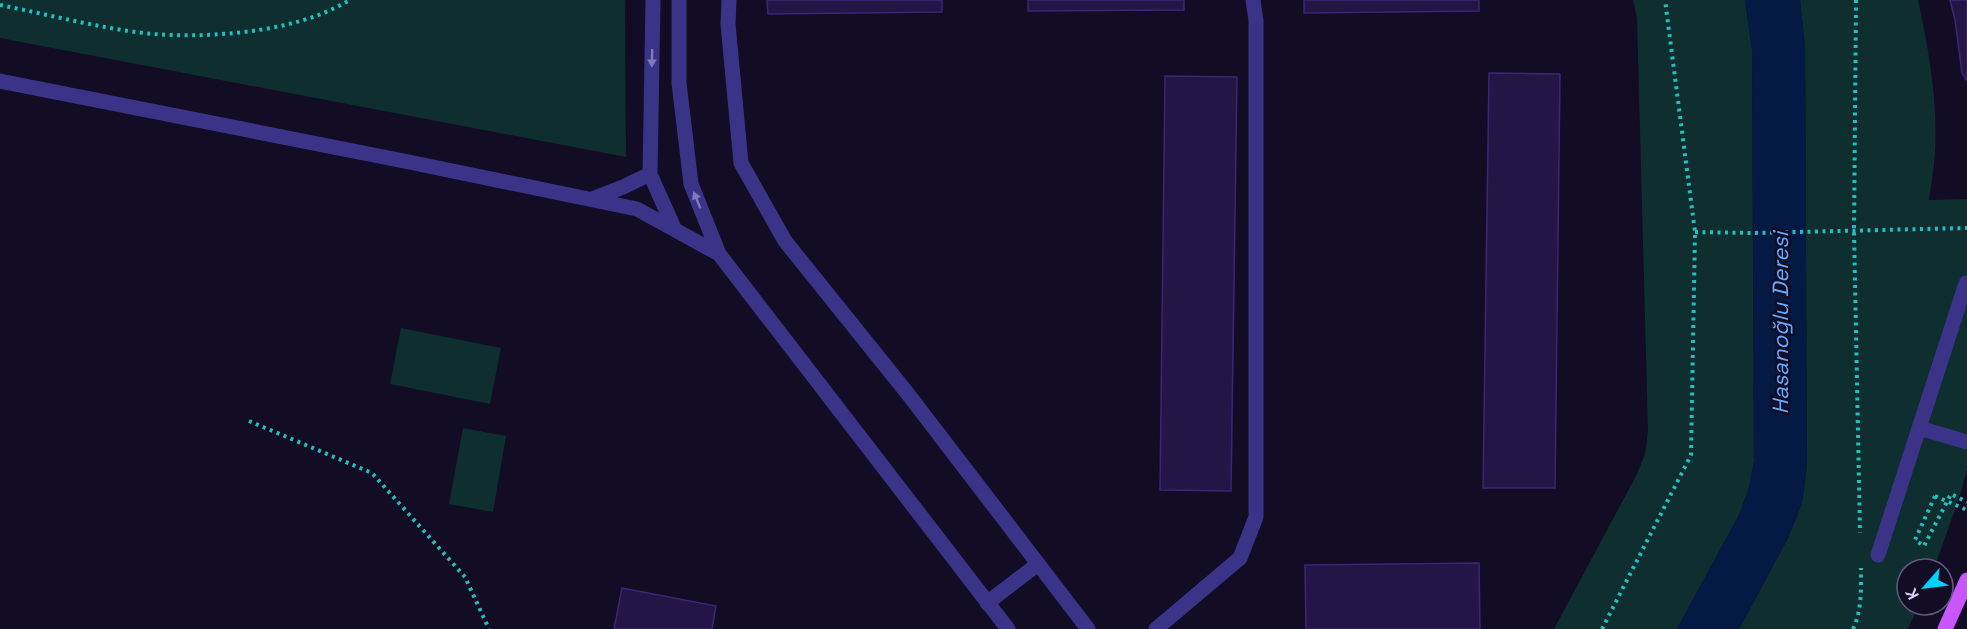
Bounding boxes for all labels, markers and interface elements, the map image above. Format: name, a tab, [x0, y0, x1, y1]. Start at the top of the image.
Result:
one-way arrow	[647, 49, 657, 68]
one-way arrow	[692, 190, 702, 208]
water label: Hasanoğlu Deresi	[1766, 229, 1794, 414]
north arrow	[1895, 557, 1955, 617]
text: K	[1901, 584, 1924, 603]

